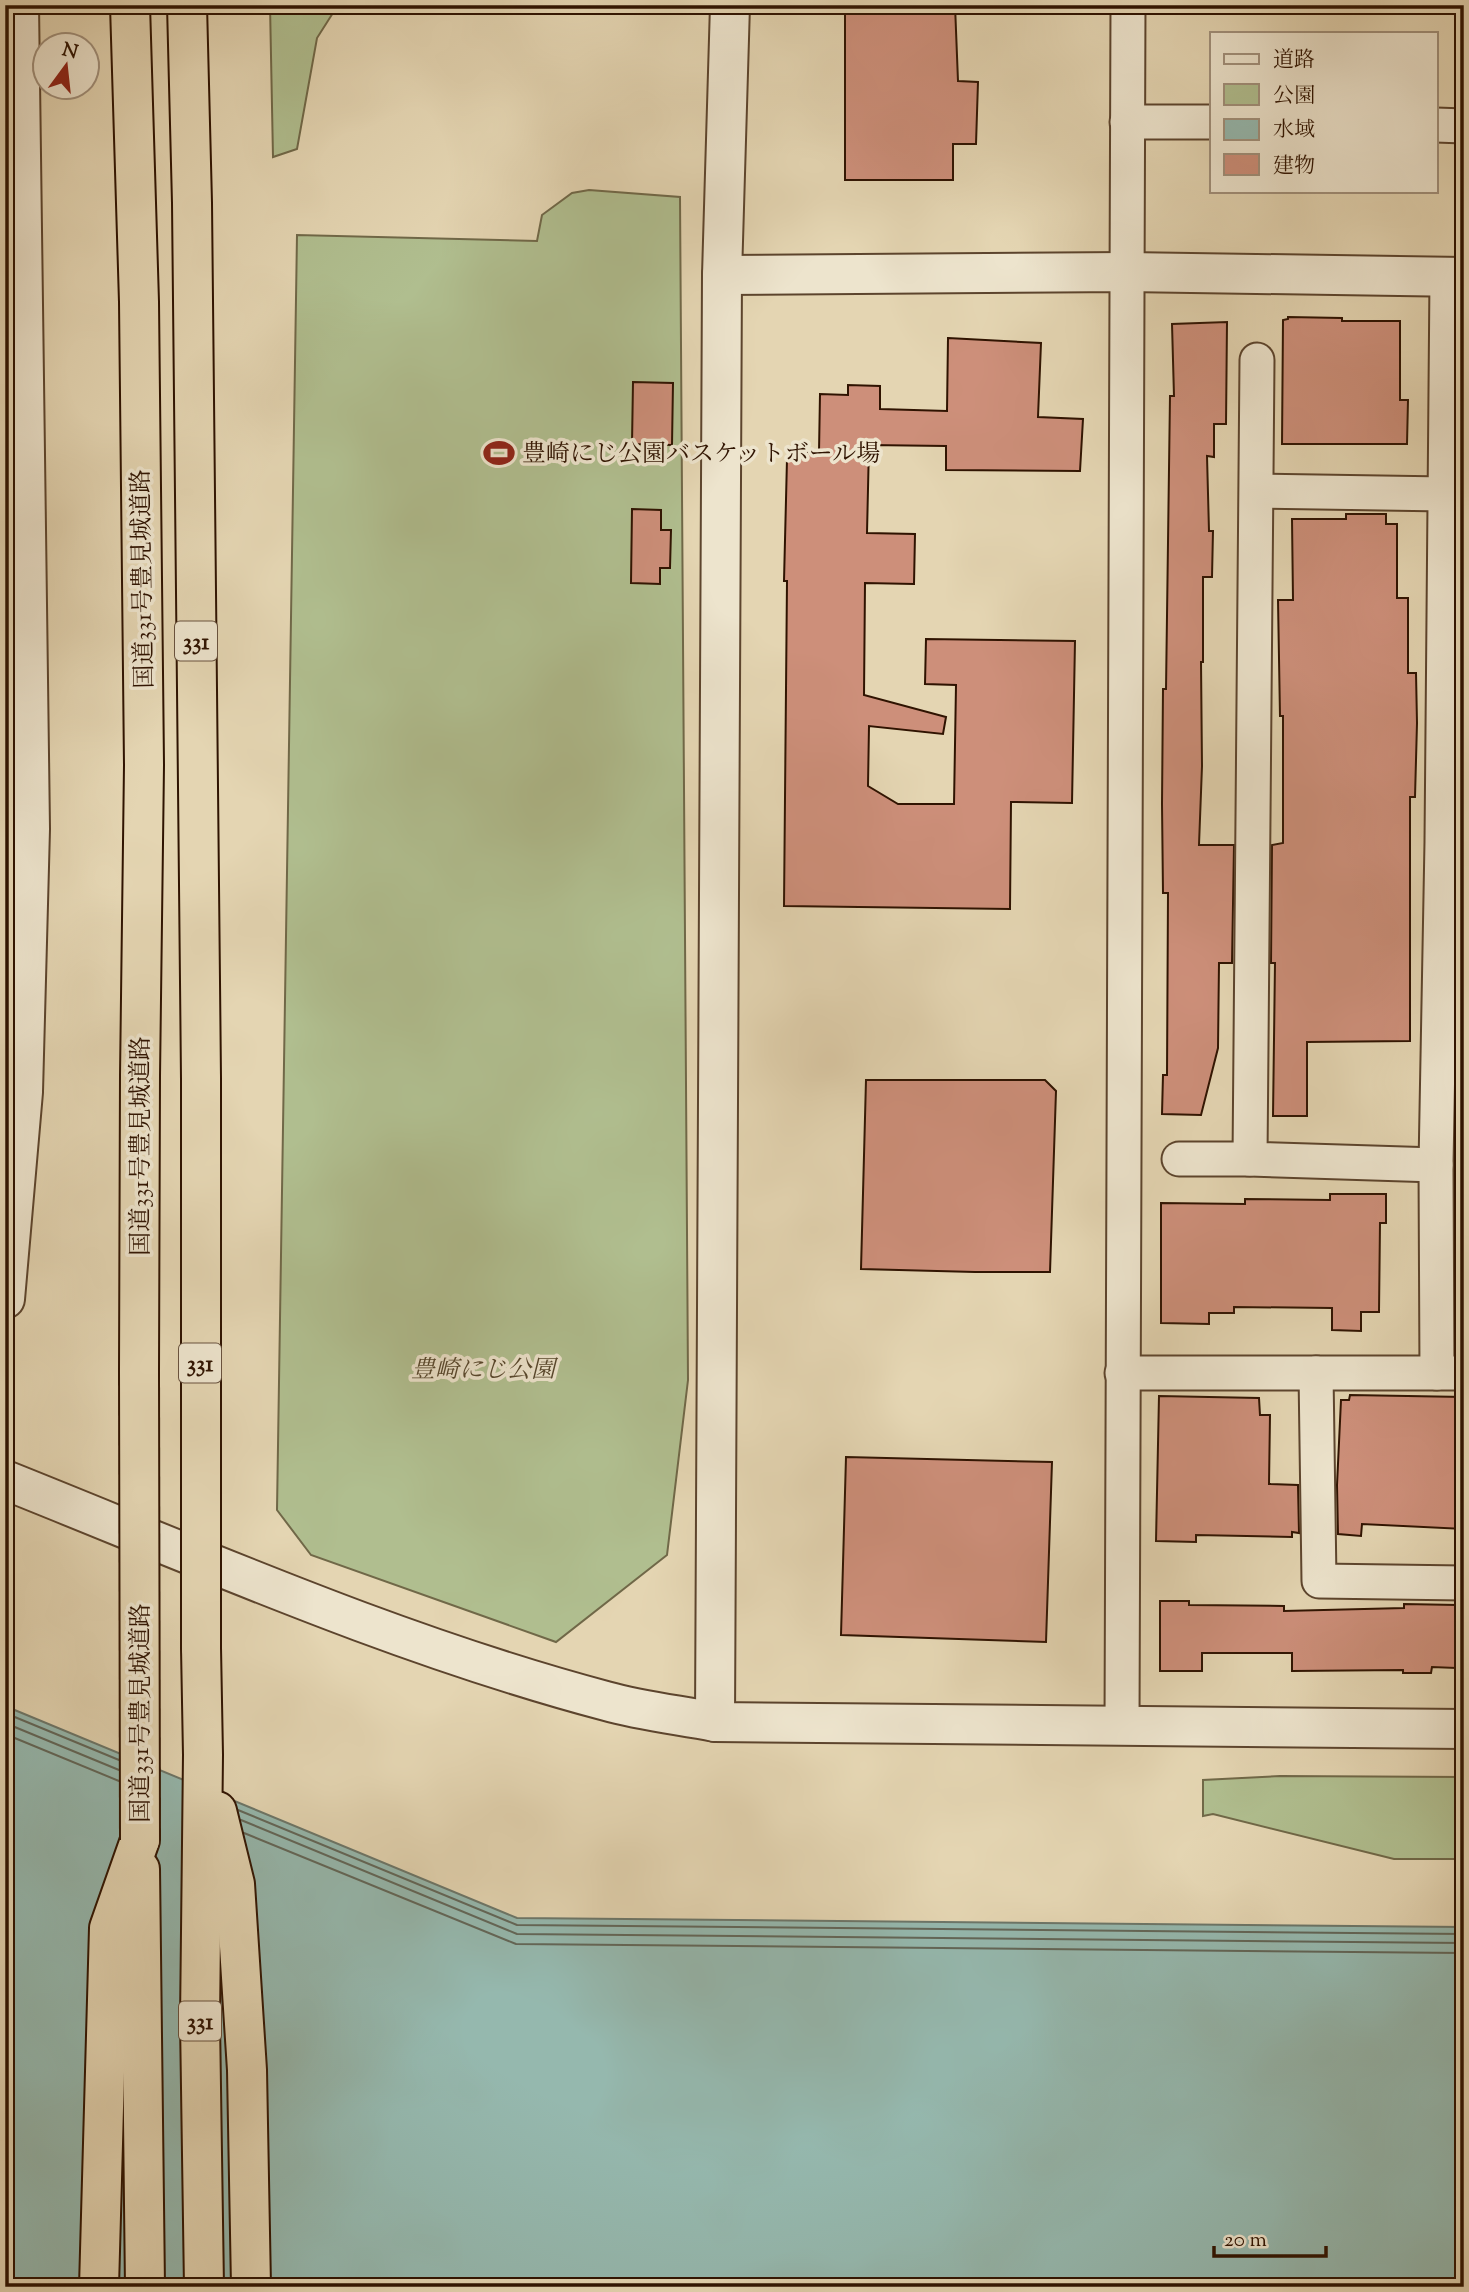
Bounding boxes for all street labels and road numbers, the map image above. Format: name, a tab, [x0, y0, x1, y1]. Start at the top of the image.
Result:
street label: 国道331号豊見城道路	[125, 469, 163, 689]
road number: 331	[175, 622, 217, 660]
street label: 国道331号豊見城道路	[125, 1036, 159, 1256]
road number: 331	[179, 1344, 221, 1382]
street label: 国道331号豊見城道路	[125, 1603, 159, 1823]
road number: 331	[179, 2002, 221, 2040]

